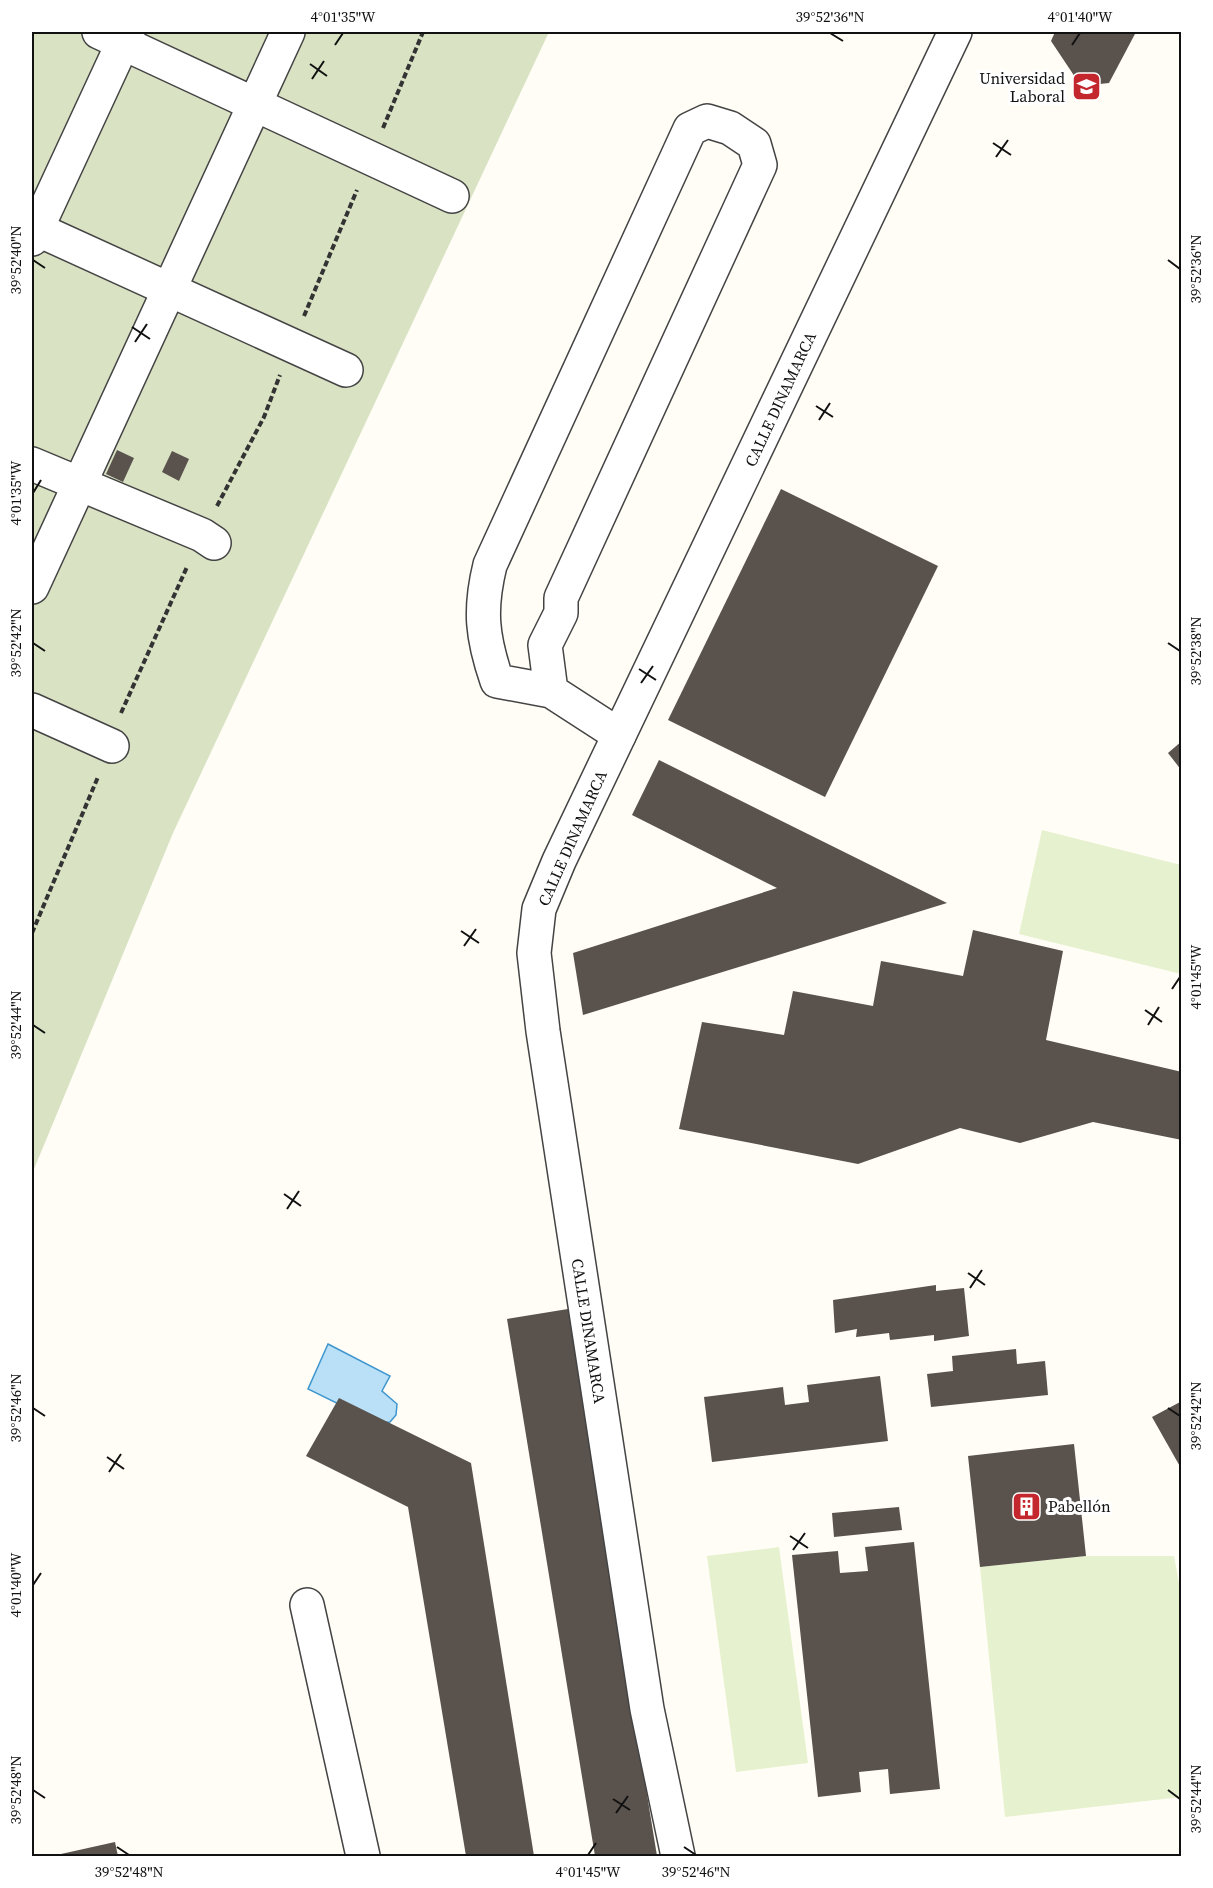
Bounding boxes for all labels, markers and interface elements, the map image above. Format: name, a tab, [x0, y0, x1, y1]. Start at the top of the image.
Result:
text: 4°01'35"W	[311, 6, 376, 27]
text: 39°52'36"N	[795, 6, 865, 27]
text: 4°01'40"W	[1048, 6, 1113, 27]
place label: Universidad Laboral	[979, 67, 1065, 107]
school or university icon: Universidad Laboral	[1070, 71, 1102, 103]
text: 39°52'40"N	[5, 225, 26, 295]
text: 39°52'36"N	[1185, 234, 1206, 304]
street label: CALLE DINAMARCA	[739, 328, 821, 470]
text: 4°01'35"W	[5, 460, 26, 525]
text: 39°52'42"N	[5, 608, 26, 678]
text: 39°52'38"N	[1185, 616, 1206, 686]
street label: CALLE DINAMARCA	[532, 766, 612, 909]
text: 4°01'45"W	[1185, 944, 1206, 1009]
text: 39°52'44"N	[5, 990, 26, 1060]
street label: CALLE DINAMARCA	[567, 1257, 611, 1405]
text: 39°52'46"N	[5, 1373, 26, 1443]
text: 39°52'42"N	[1185, 1381, 1206, 1451]
building icon: Pabellón	[1011, 1490, 1043, 1522]
place label: Pabellón	[1048, 1495, 1111, 1517]
text: 4°01'40"W	[5, 1552, 26, 1617]
text: 39°52'48"N	[5, 1755, 26, 1825]
text: 39°52'44"N	[1185, 1764, 1206, 1834]
text: 39°52'48"N	[94, 1861, 164, 1882]
text: 4°01'45"W	[556, 1861, 621, 1882]
text: 39°52'46"N	[661, 1861, 731, 1882]

